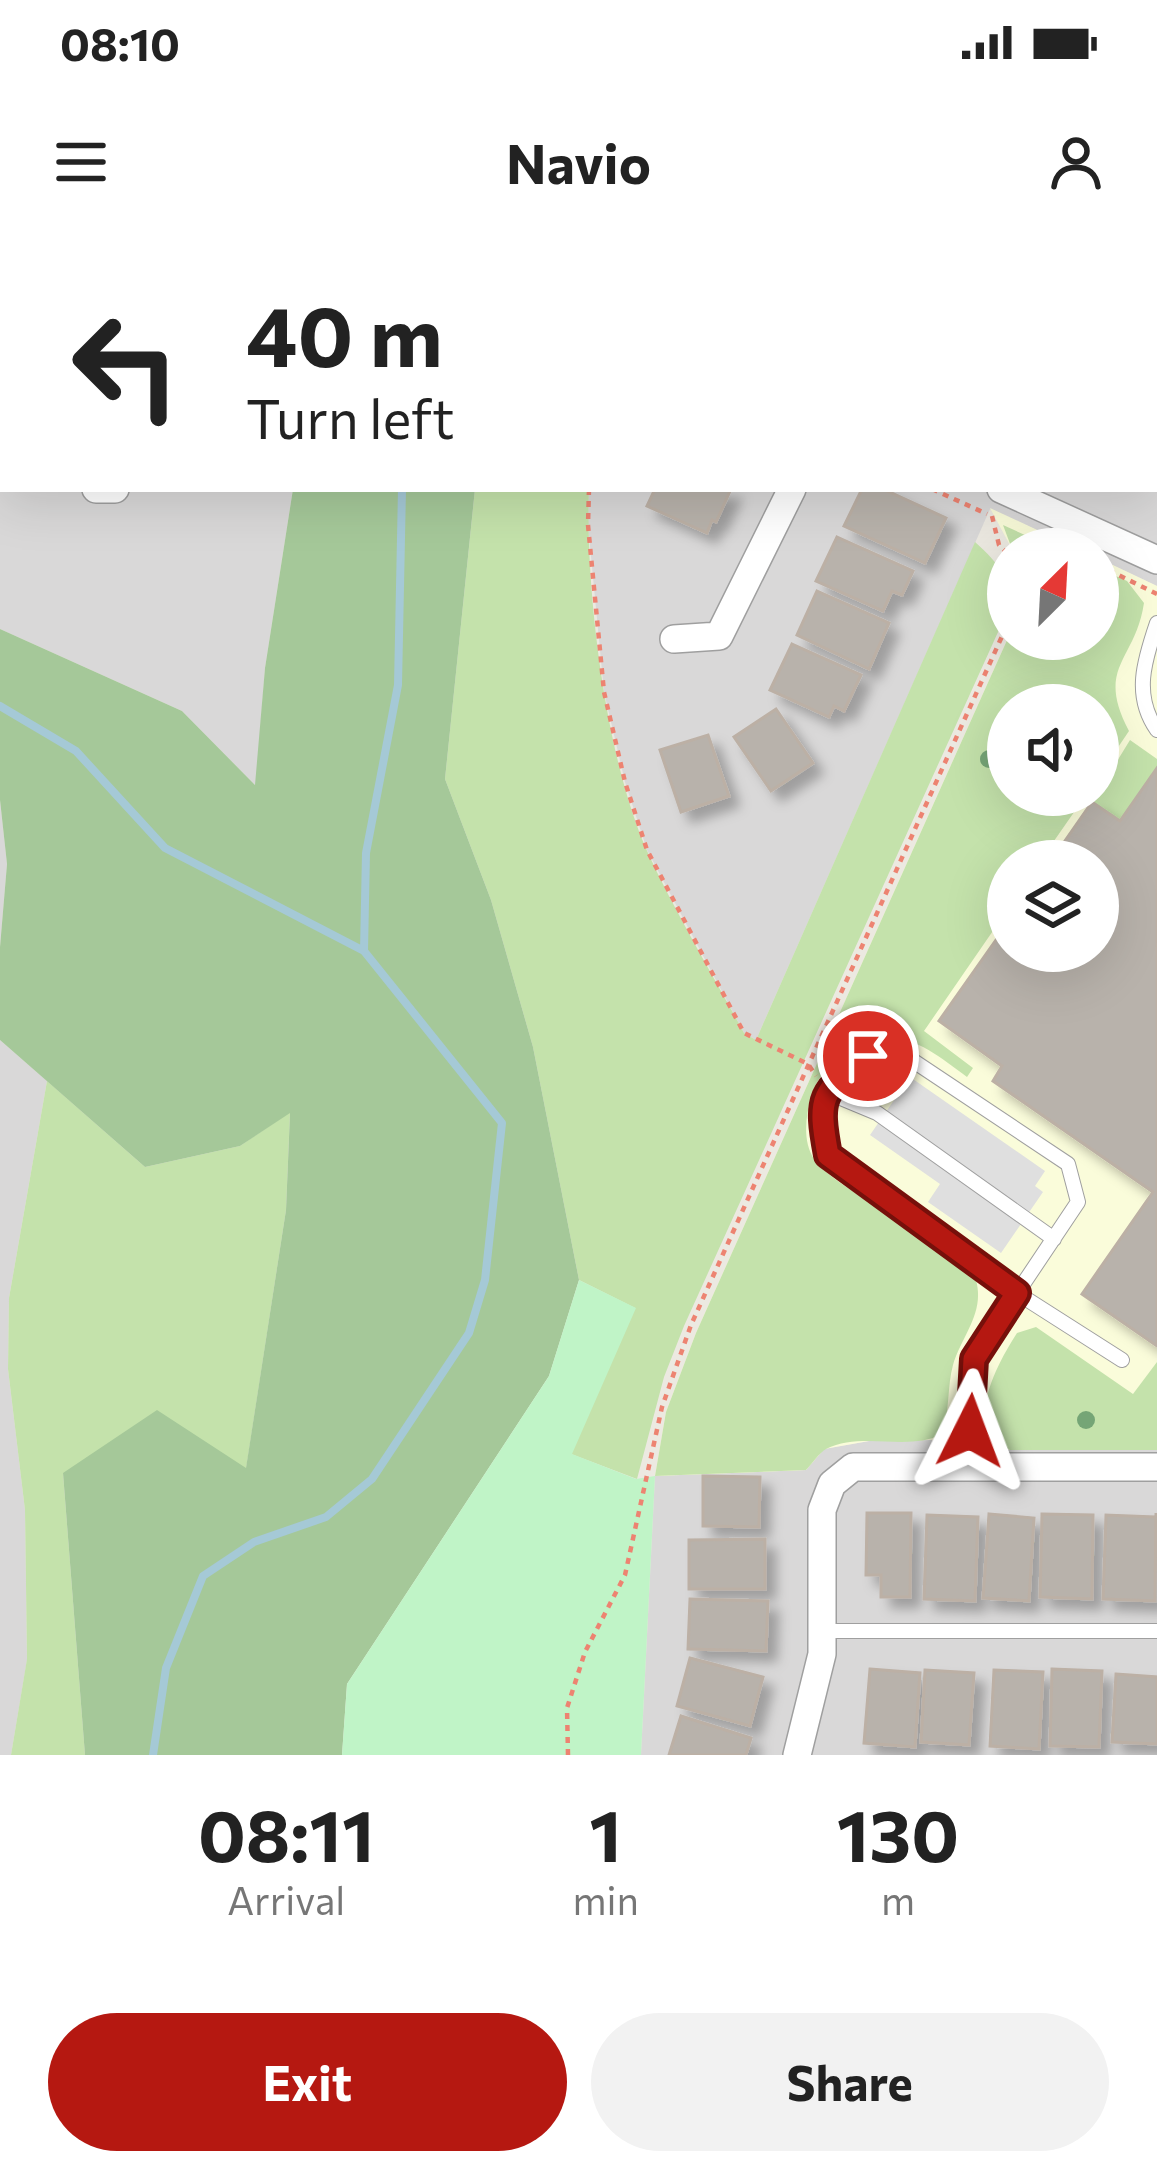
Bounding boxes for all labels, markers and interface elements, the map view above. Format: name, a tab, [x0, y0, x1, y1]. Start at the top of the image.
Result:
text: 08:10	[60, 15, 180, 70]
icon: menu	[48, 129, 114, 195]
text: Navio	[506, 129, 651, 195]
icon: person	[1043, 129, 1109, 195]
text: 40 m	[246, 282, 443, 384]
icon: left	[48, 288, 204, 444]
text: Turn left	[246, 384, 454, 450]
north arrow	[987, 528, 1119, 660]
map controls	[987, 528, 1119, 972]
button: sound	[987, 684, 1119, 816]
button: layers	[987, 840, 1119, 972]
pin	[817, 1005, 919, 1107]
icon: arrive	[835, 1023, 901, 1089]
position arrow	[907, 1368, 1033, 1494]
text: 08:11	[198, 1789, 375, 1877]
text: 1	[589, 1789, 622, 1877]
text: 130	[837, 1789, 959, 1877]
text: Arrival	[227, 1875, 345, 1923]
text: min	[572, 1875, 639, 1923]
text: m	[881, 1875, 915, 1923]
button: Exit	[48, 2013, 567, 2151]
button: Share	[591, 2013, 1109, 2151]

